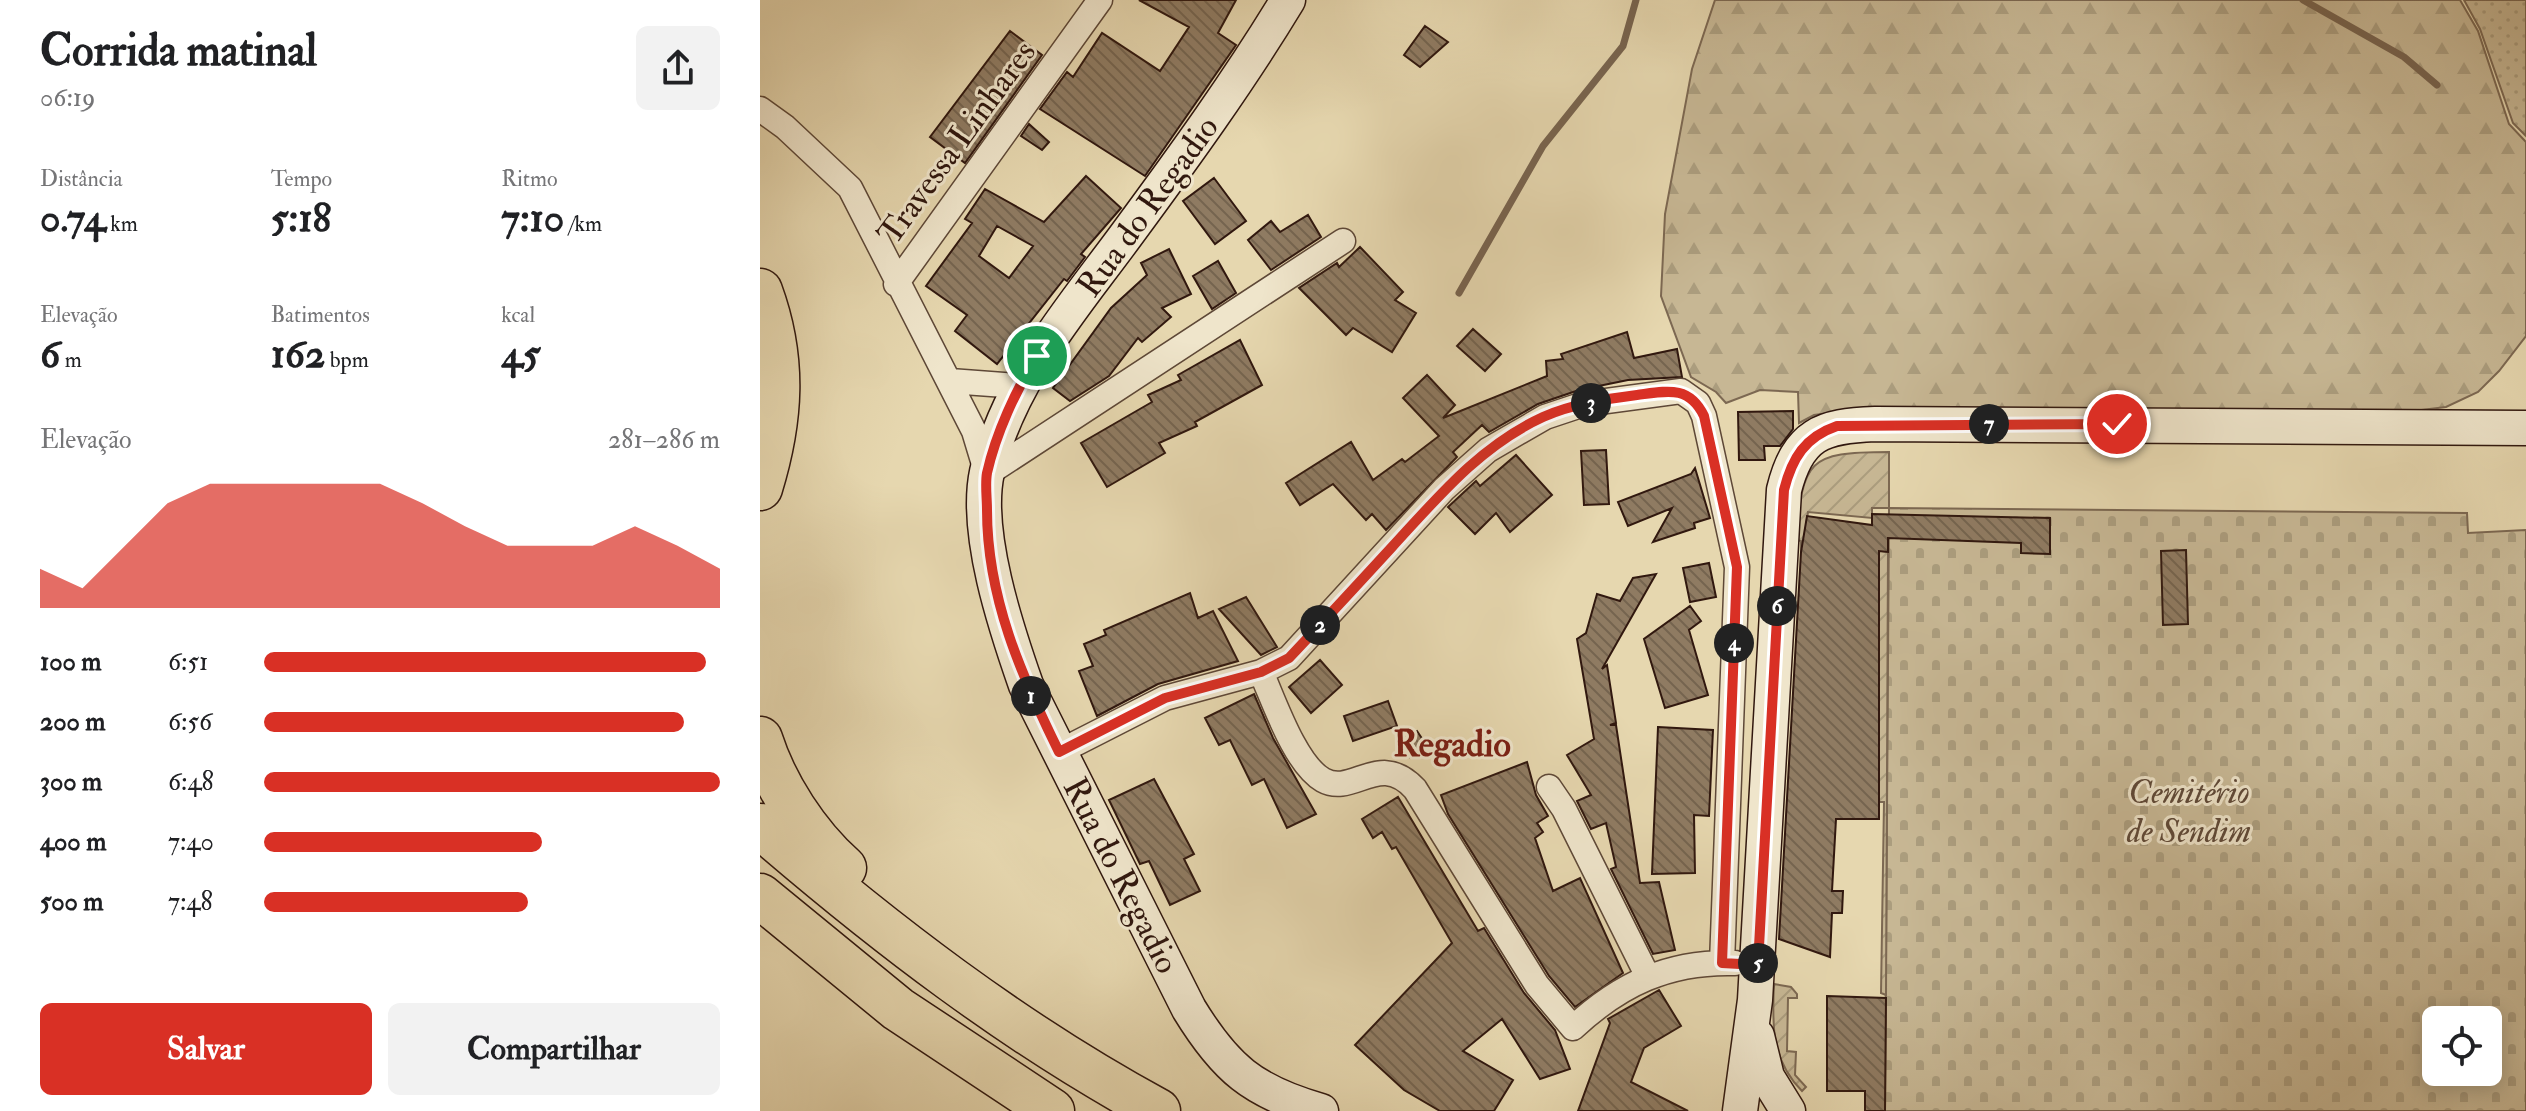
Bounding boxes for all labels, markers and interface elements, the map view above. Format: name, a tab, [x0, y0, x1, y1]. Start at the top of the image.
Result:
text: Corrida matinal	[40, 24, 317, 79]
button: share	[636, 26, 720, 110]
street label: Travessa Linhares	[869, 32, 1046, 253]
text: 06:19	[40, 82, 95, 114]
street label: Rua do Regadio	[1068, 108, 1228, 306]
text: Distância	[40, 165, 123, 193]
text: Tempo	[271, 165, 332, 193]
text: Ritmo	[501, 165, 558, 193]
text: 0.74	[40, 193, 106, 244]
text: 5:18	[271, 193, 331, 244]
text: 7:10	[501, 193, 564, 244]
text: km	[106, 210, 138, 238]
text: /km	[564, 210, 602, 238]
text: Elevação	[40, 301, 118, 329]
text: Batimentos	[271, 301, 370, 329]
text: kcal	[501, 301, 535, 329]
pin	[1003, 322, 1071, 390]
text: 6	[40, 329, 60, 380]
text: 162	[271, 329, 325, 380]
text: 45	[501, 329, 540, 380]
icon: arrive	[1015, 334, 1059, 378]
text: m	[60, 346, 82, 374]
text: bpm	[325, 346, 369, 374]
pin: 3	[1571, 383, 1611, 423]
text: 3	[1587, 389, 1595, 417]
pin	[2083, 390, 2151, 458]
icon: check	[2095, 402, 2139, 446]
pin: 7	[1969, 404, 2009, 444]
text: 7	[1984, 410, 1994, 438]
text: Elevação	[40, 424, 132, 456]
text: 281–286 m	[608, 424, 720, 456]
pin: 6	[1757, 586, 1797, 626]
text: 6	[1771, 592, 1783, 620]
pin: 2	[1300, 605, 1340, 645]
text: 2	[1314, 611, 1326, 639]
pin: 4	[1714, 623, 1754, 663]
text: 4	[1728, 629, 1740, 657]
text: 100 m	[40, 646, 101, 678]
text: 6:51	[168, 646, 208, 678]
pin: 1	[1011, 676, 1051, 716]
text: 1	[1027, 682, 1035, 710]
text: 200 m	[40, 706, 105, 738]
text: 6:56	[168, 706, 212, 738]
district label: Regadio	[1393, 722, 1511, 767]
text: 300 m	[40, 766, 102, 798]
text: 6:48	[168, 766, 214, 798]
street label: Rua do Regadio	[1053, 771, 1188, 981]
park label: Cemitério de Sendim	[2126, 771, 2251, 853]
text: 400 m	[40, 826, 106, 858]
text: 7:40	[168, 826, 214, 858]
text: 500 m	[40, 886, 104, 918]
text: 7:48	[168, 886, 213, 918]
pin: 5	[1738, 943, 1778, 983]
text: 5	[1753, 949, 1763, 977]
button: Salvar	[40, 1003, 372, 1095]
button: Compartilhar	[388, 1003, 720, 1095]
map controls	[2422, 1006, 2502, 1086]
button: locate	[2422, 1006, 2502, 1086]

